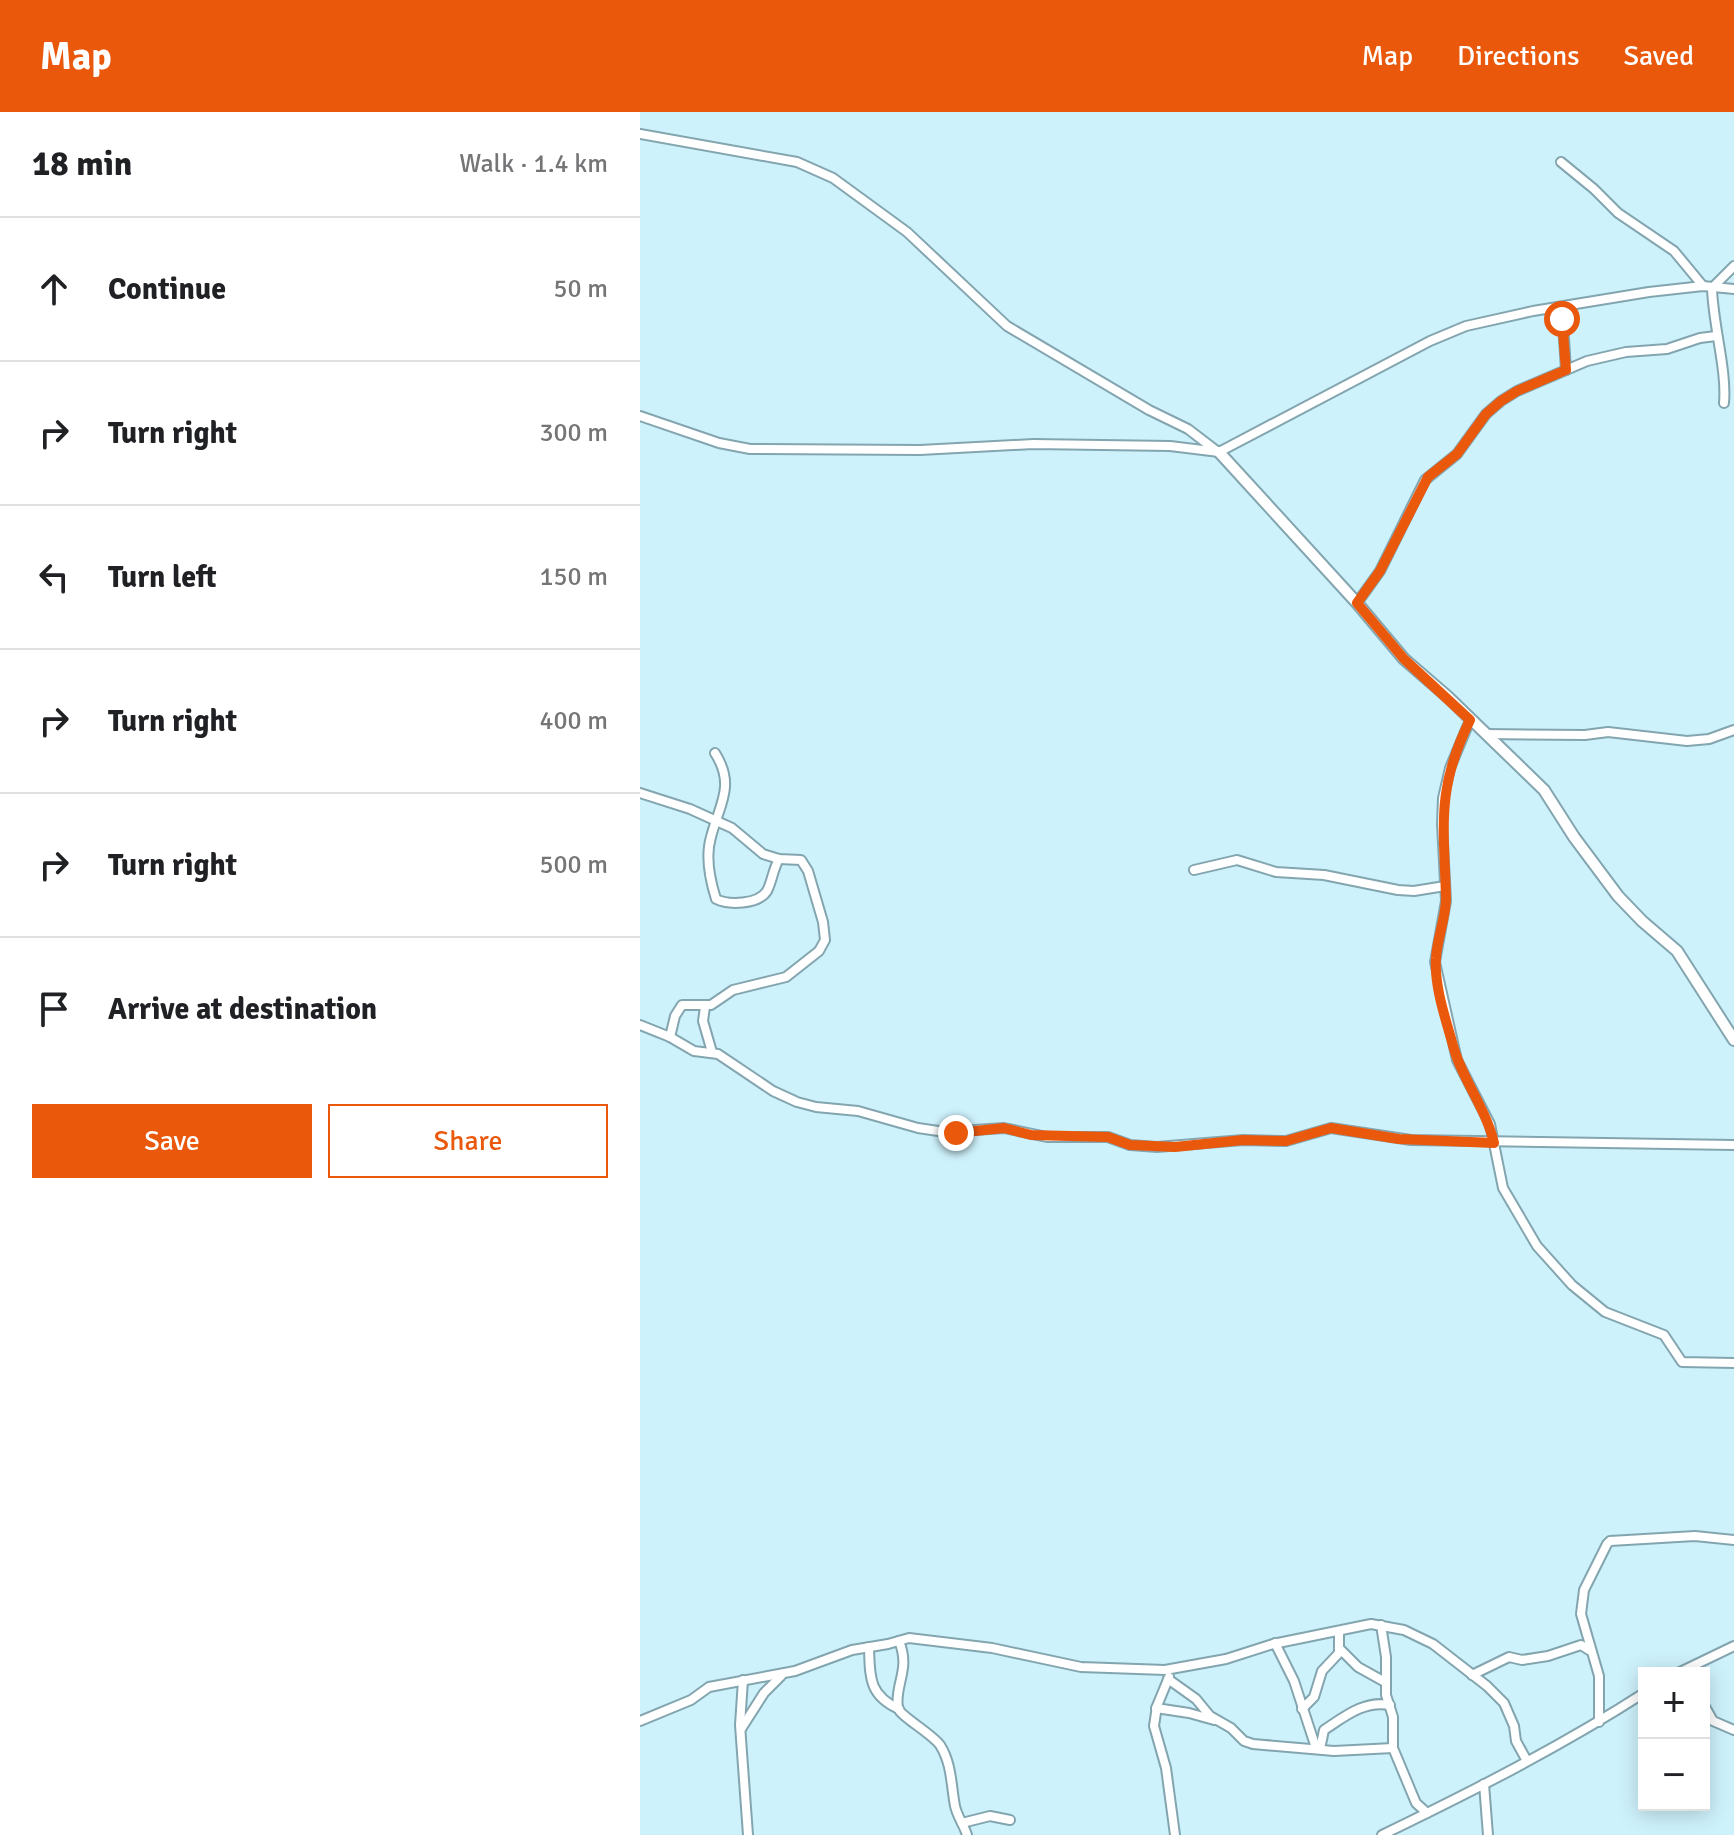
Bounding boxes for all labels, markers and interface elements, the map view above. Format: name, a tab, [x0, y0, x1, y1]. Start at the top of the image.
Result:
text: Map	[40, 33, 112, 80]
text: Map	[1361, 39, 1413, 73]
text: Directions	[1457, 39, 1579, 73]
text: Saved	[1623, 39, 1694, 73]
text: 18 min	[32, 143, 132, 185]
text: Walk · 1.4 km	[459, 148, 608, 180]
icon: ahead	[32, 267, 76, 311]
text: Continue	[108, 271, 226, 308]
text: 50 m	[553, 273, 608, 305]
route start	[1544, 301, 1580, 337]
icon: right	[32, 411, 76, 455]
text: Turn right	[108, 415, 237, 452]
text: 300 m	[539, 417, 608, 449]
icon: left	[32, 555, 76, 599]
text: Turn left	[108, 559, 217, 596]
text: 150 m	[539, 561, 608, 593]
icon: right	[32, 699, 76, 743]
text: Turn right	[108, 703, 237, 740]
text: 400 m	[539, 705, 608, 737]
icon: right	[32, 843, 76, 887]
text: Turn right	[108, 847, 237, 884]
text: 500 m	[539, 849, 608, 881]
icon: arrive	[32, 987, 76, 1031]
text: Arrive at destination	[108, 991, 377, 1028]
button: Save	[32, 1104, 312, 1178]
button: Share	[328, 1104, 608, 1178]
route end	[938, 1115, 974, 1151]
map controls	[1638, 1667, 1710, 1811]
button: +	[1638, 1667, 1710, 1739]
button: −	[1638, 1739, 1710, 1811]

